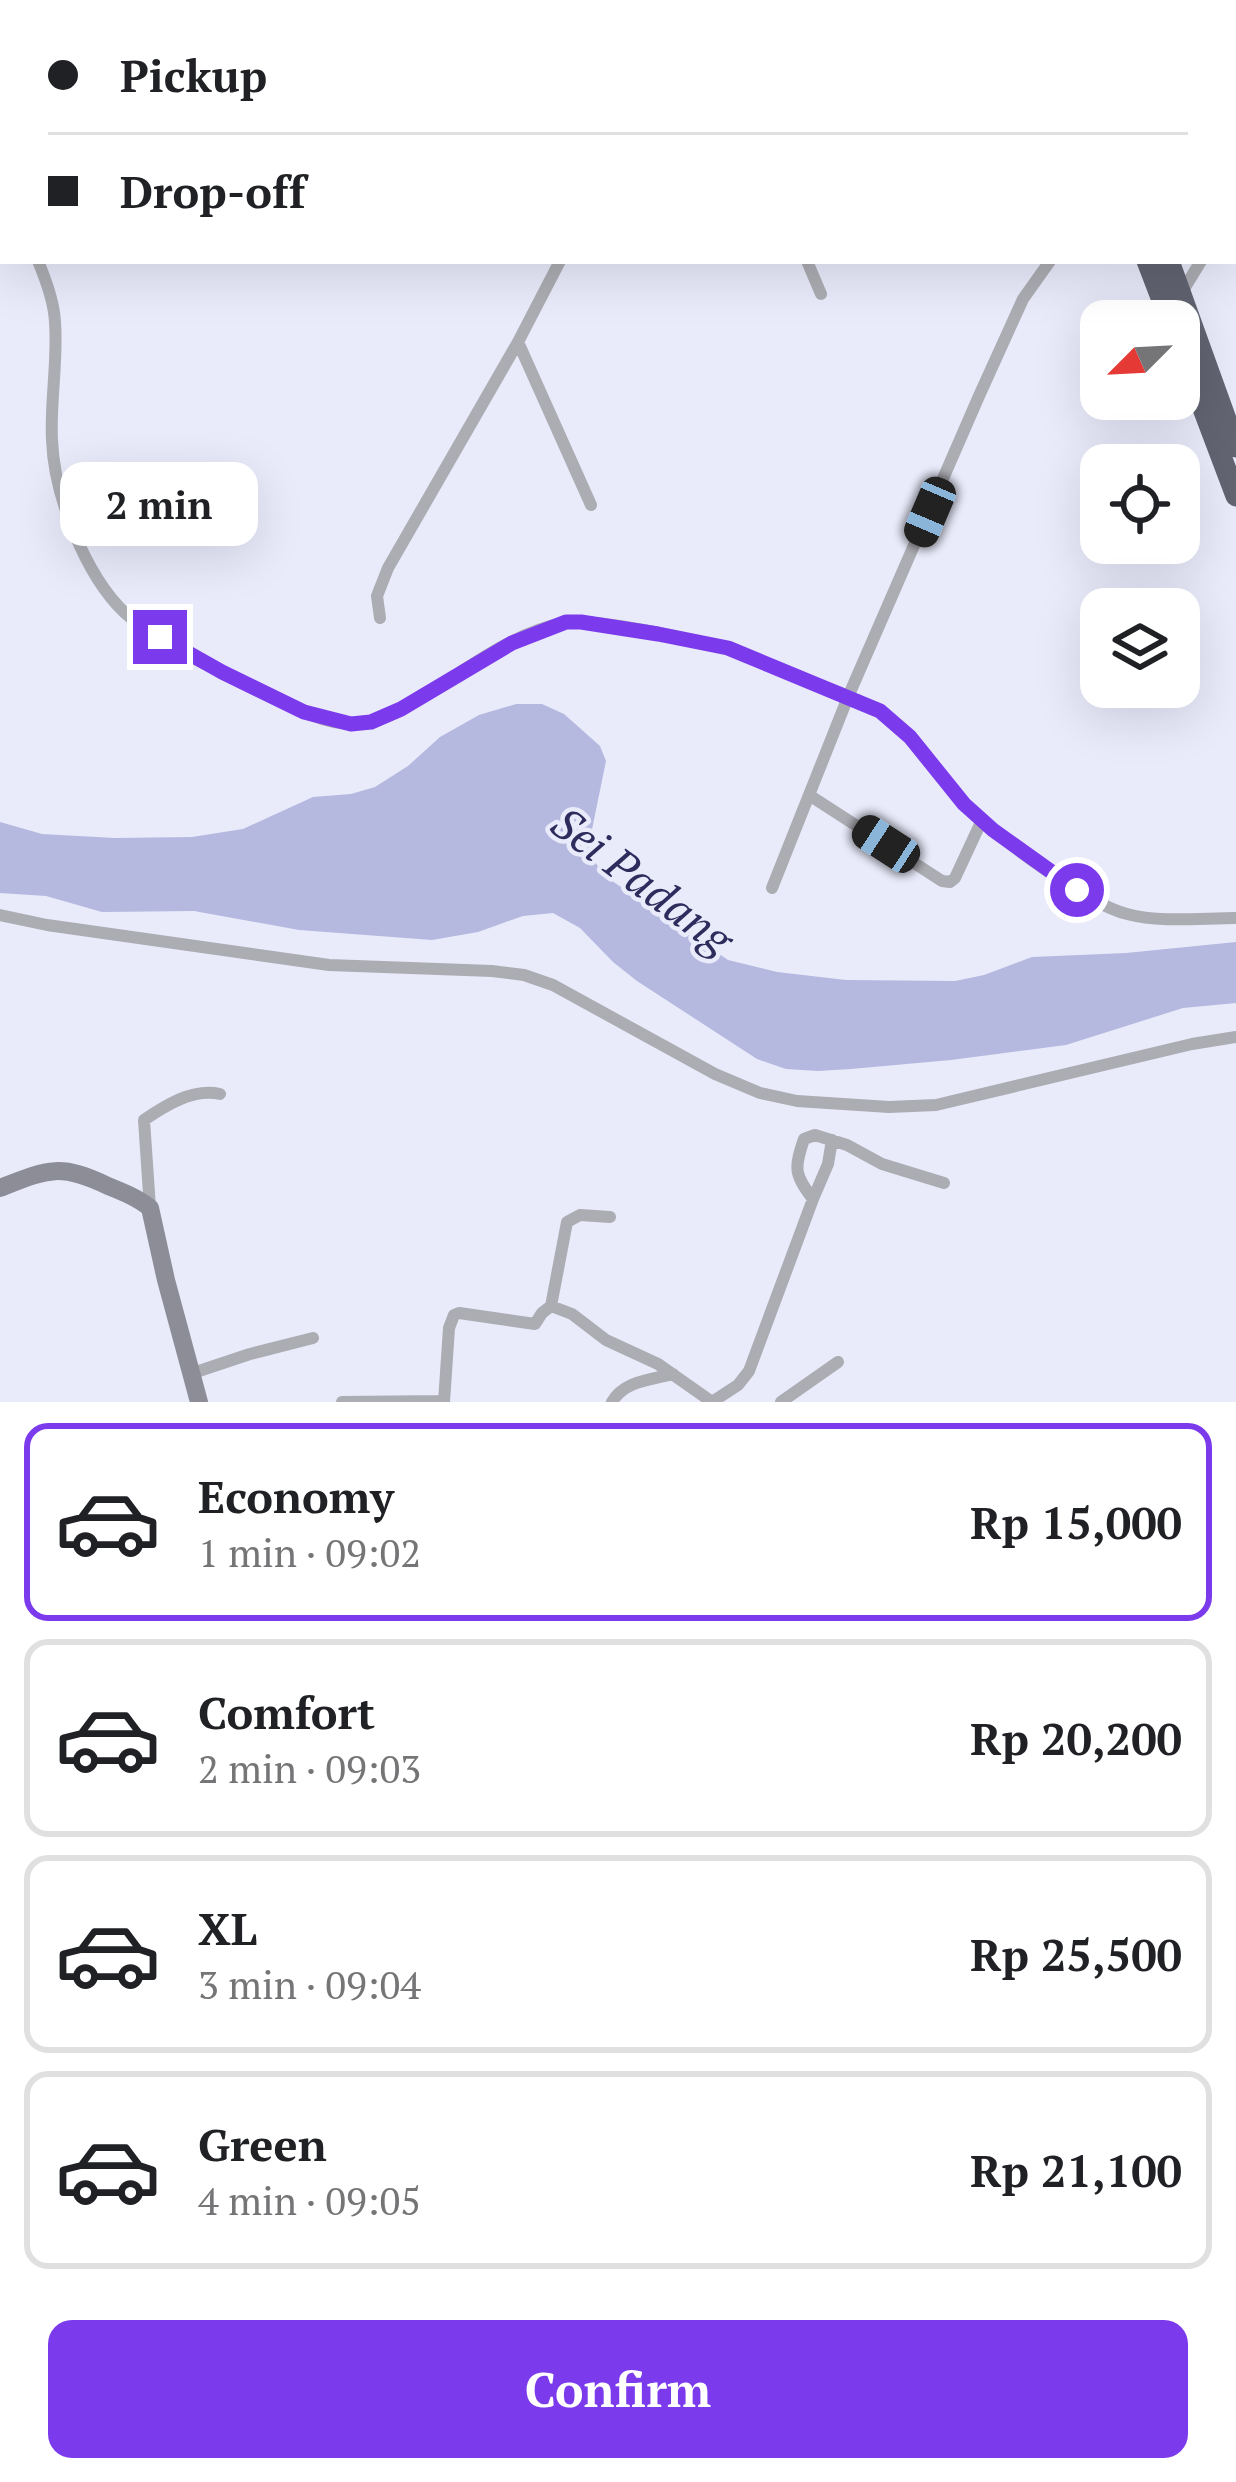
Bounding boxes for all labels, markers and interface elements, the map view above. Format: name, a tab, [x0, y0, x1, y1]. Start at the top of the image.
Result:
text: Pickup	[120, 45, 267, 105]
text: Drop-off	[120, 161, 306, 221]
north arrow	[1080, 300, 1200, 420]
map controls	[1080, 300, 1200, 708]
button: locate	[1080, 444, 1200, 564]
callout: 2 min	[61, 463, 259, 547]
car	[899, 472, 961, 552]
text: 2 min	[106, 478, 212, 530]
button: layers	[1080, 588, 1200, 708]
route end	[133, 610, 187, 664]
water label: Sei Padang	[540, 792, 748, 970]
car	[846, 809, 926, 879]
route start	[1050, 863, 1104, 917]
text: Economy	[198, 1466, 394, 1526]
icon: car	[54, 1468, 162, 1576]
text: Rp 15,000	[970, 1492, 1182, 1552]
text: 1 min · 09:02	[198, 1526, 421, 1578]
text: Comfort	[198, 1682, 375, 1742]
icon: car	[54, 1684, 162, 1792]
text: Rp 20,200	[970, 1708, 1182, 1768]
text: 2 min · 09:03	[198, 1742, 421, 1794]
text: XL	[198, 1898, 257, 1958]
icon: car	[54, 1900, 162, 2008]
text: Rp 25,500	[970, 1924, 1182, 1984]
text: 3 min · 09:04	[198, 1958, 421, 2010]
text: Green	[198, 2114, 327, 2174]
icon: car	[54, 2116, 162, 2224]
text: Rp 21,100	[970, 2140, 1182, 2200]
text: 4 min · 09:05	[198, 2174, 421, 2226]
button: Confirm	[48, 2320, 1188, 2458]

